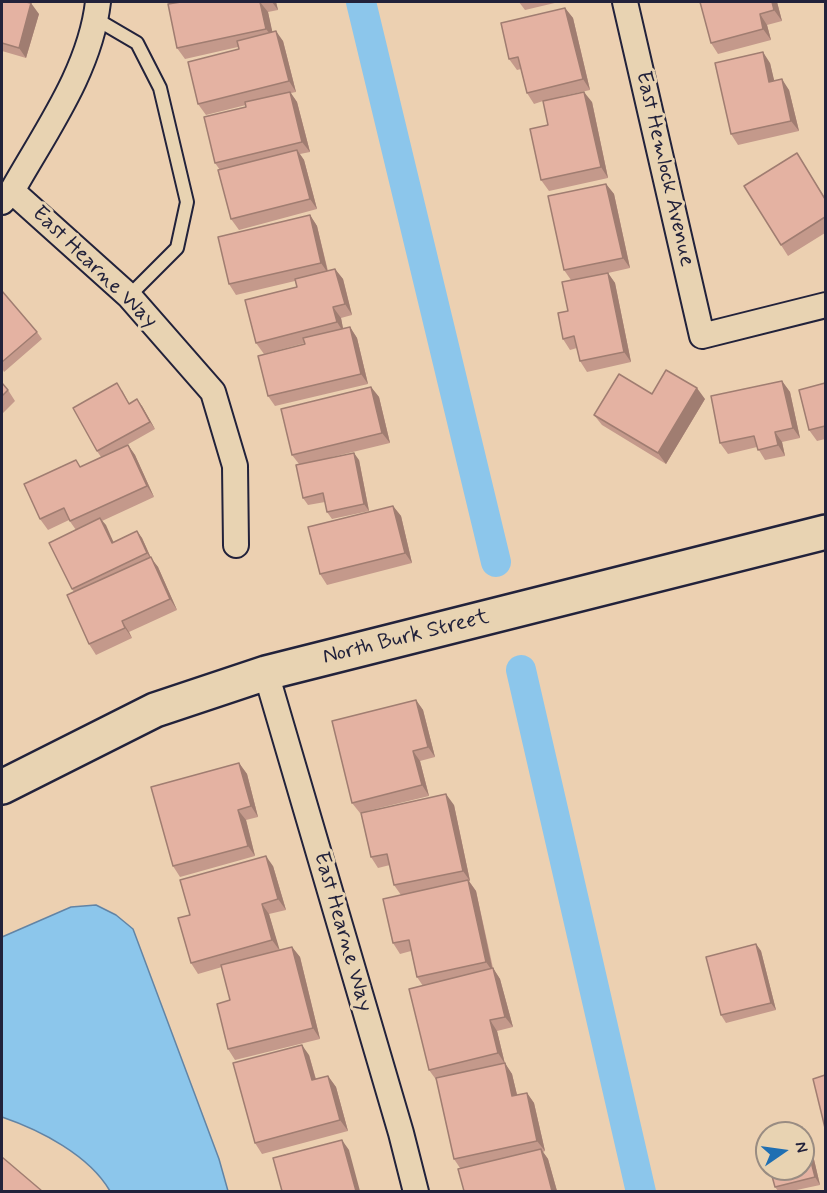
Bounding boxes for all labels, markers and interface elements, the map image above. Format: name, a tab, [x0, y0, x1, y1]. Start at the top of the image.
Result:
street label: East Hemlock Avenue	[629, 69, 699, 269]
street label: East Hearne Way	[26, 201, 162, 335]
street label: North Burk Street	[320, 605, 492, 671]
street label: East Hearne Way	[307, 849, 377, 1015]
north arrow	[755, 1121, 815, 1181]
text: N	[790, 1140, 813, 1155]

